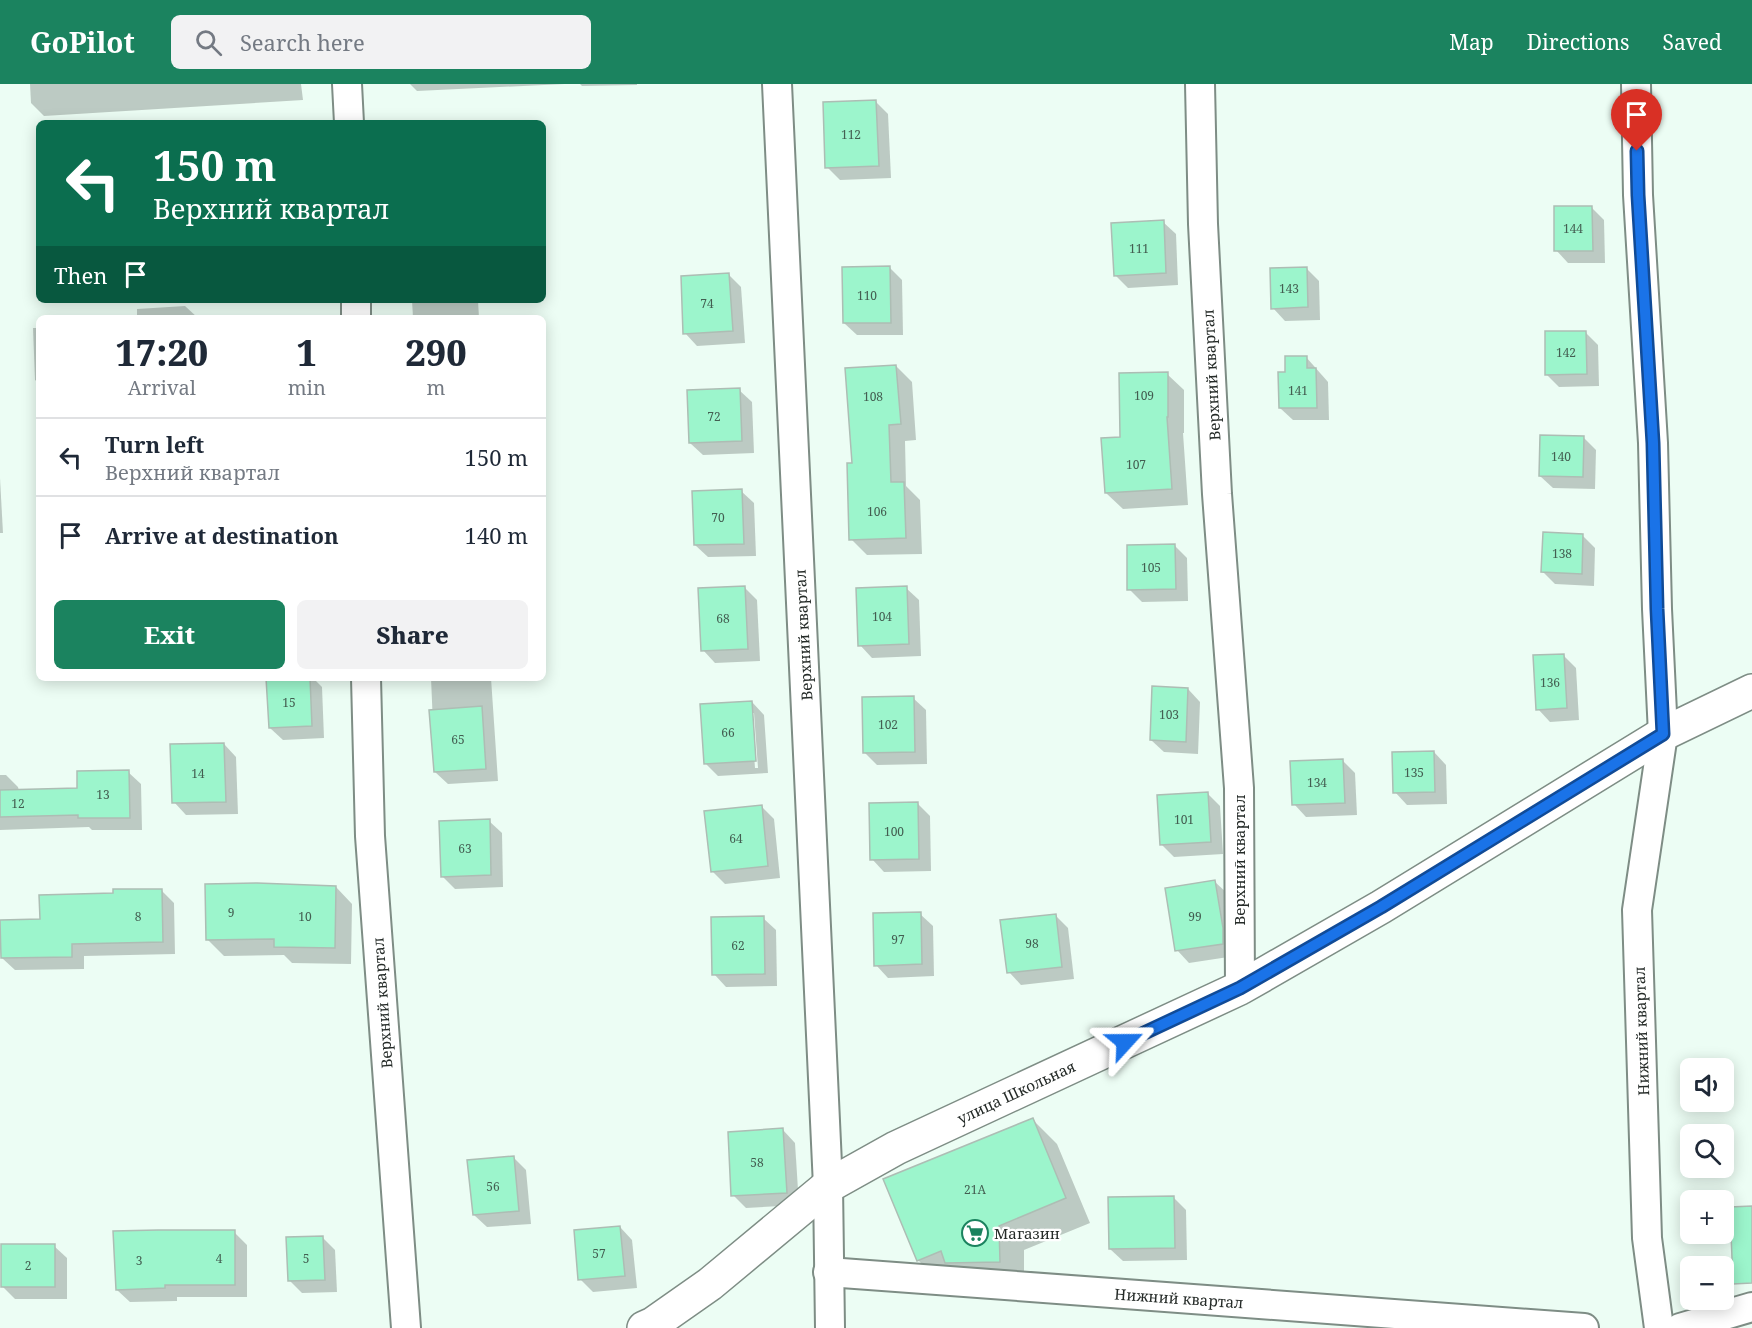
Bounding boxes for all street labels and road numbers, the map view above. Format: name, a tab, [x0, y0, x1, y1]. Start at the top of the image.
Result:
street label: Верхний квартал	[1198, 309, 1224, 441]
street label: Верхний квартал	[790, 569, 816, 701]
street label: Верхний квартал	[1229, 794, 1249, 926]
street label: Верхний квартал	[367, 937, 397, 1069]
street label: Нижний квартал	[1629, 966, 1653, 1096]
street label: улица Школьная	[954, 1056, 1078, 1128]
street label: Нижний квартал	[1114, 1284, 1244, 1312]

